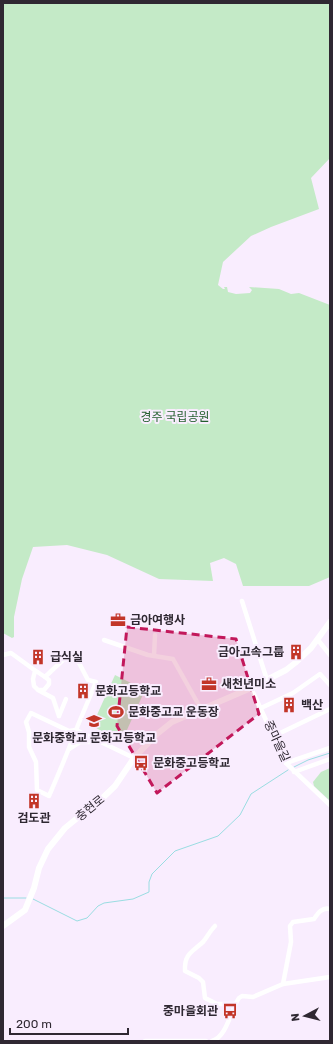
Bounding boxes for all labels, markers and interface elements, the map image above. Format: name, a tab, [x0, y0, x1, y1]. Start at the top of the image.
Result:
park label: 경주 국립공원	[140, 410, 210, 424]
office icon: 금아여행사	[109, 611, 127, 629]
place label: 금아여행사	[130, 613, 185, 627]
building icon: 금아고속그룹	[287, 643, 305, 661]
place label: 금아고속그룹	[218, 645, 284, 659]
building icon: 급식실	[29, 648, 47, 666]
place label: 급식실	[50, 650, 83, 664]
office icon: 새천년미소	[200, 675, 218, 693]
place label: 새천년미소	[221, 677, 276, 691]
building icon: 문화고등학교	[74, 682, 92, 700]
place label: 문화고등학교	[95, 684, 161, 698]
building icon: 백산	[280, 696, 298, 714]
place label: 백산	[301, 698, 323, 712]
sports icon: 문화중고교 운동장	[107, 703, 125, 721]
place label: 문화중고교 운동장	[128, 705, 219, 719]
school or university icon: 문화중학교 문화고등학교	[85, 712, 103, 730]
street label: 중마을길	[261, 718, 293, 764]
place label: 문화중학교 문화고등학교	[32, 731, 156, 745]
bus stop icon: 문화중고등학교	[132, 754, 150, 772]
place label: 문화중고등학교	[153, 756, 230, 770]
building icon: 검도관	[25, 792, 43, 810]
street label: 충현로	[73, 792, 107, 824]
place label: 검도관	[17, 811, 51, 825]
north arrow	[285, 996, 325, 1036]
bus stop icon: 중마을회관	[221, 1002, 239, 1020]
place label: 중마을회관	[163, 1004, 218, 1018]
scale bar	[10, 1010, 128, 1036]
text: N	[289, 1012, 303, 1022]
text: 200 m	[16, 1017, 52, 1031]

